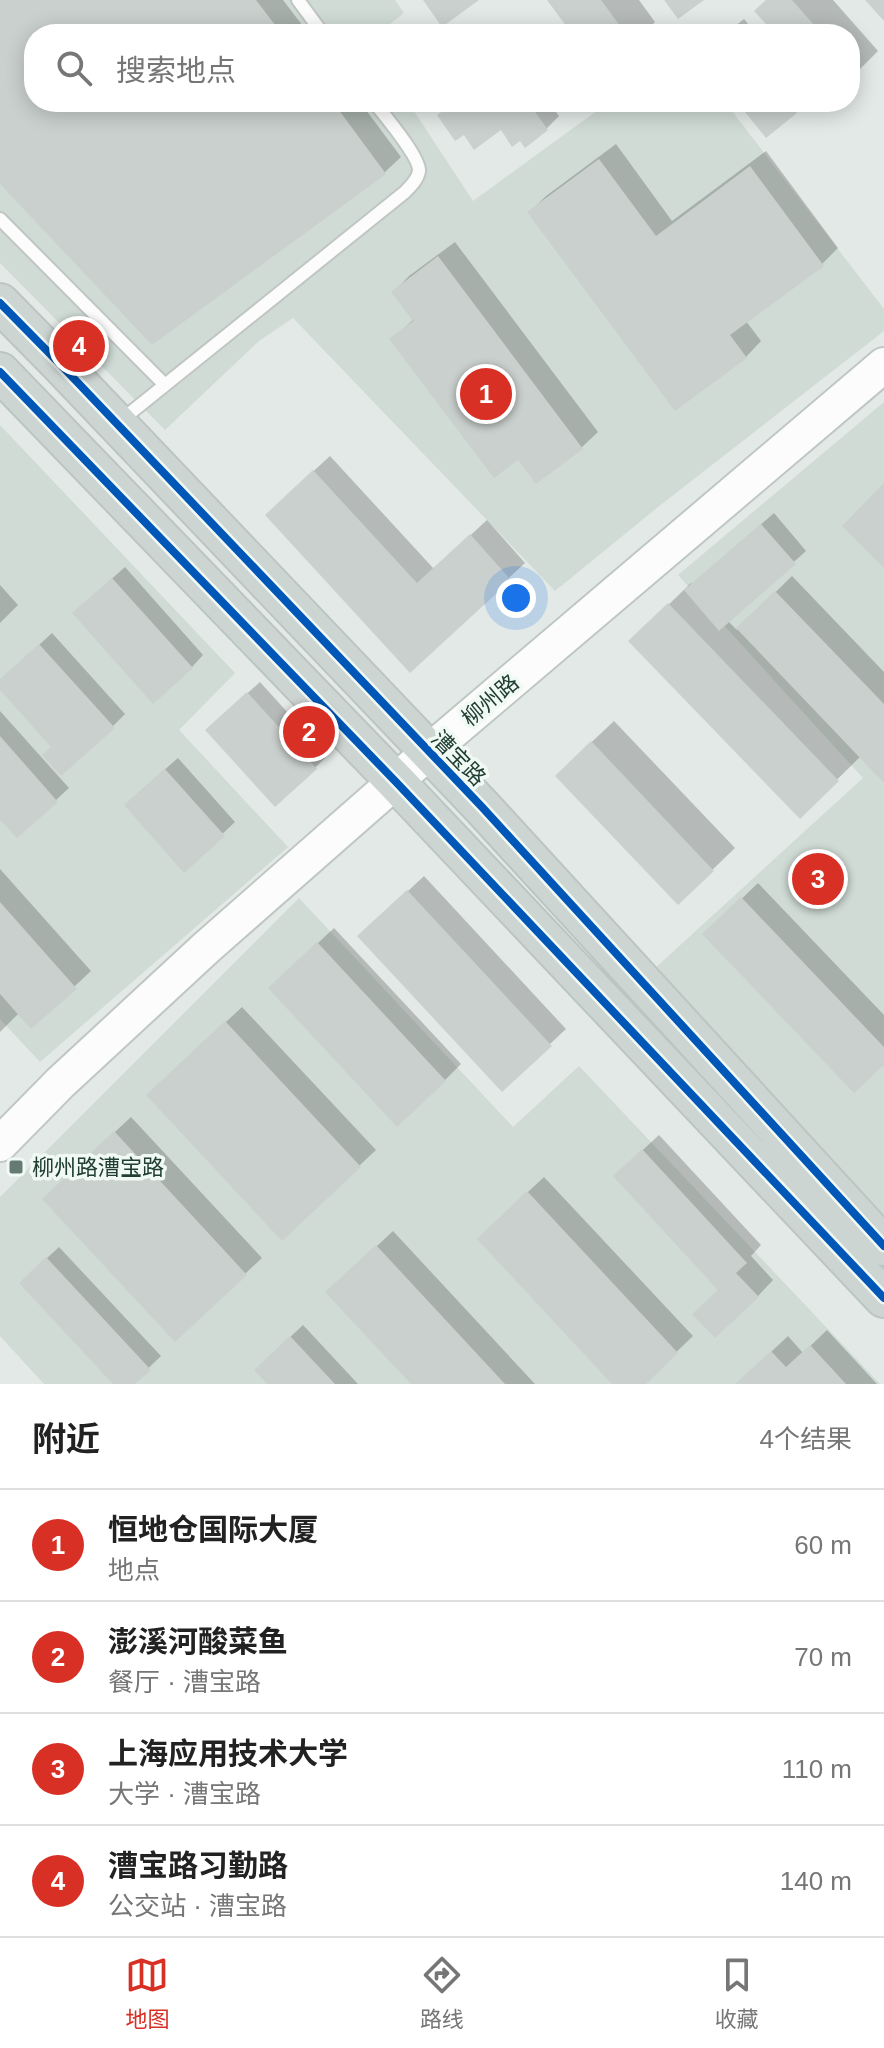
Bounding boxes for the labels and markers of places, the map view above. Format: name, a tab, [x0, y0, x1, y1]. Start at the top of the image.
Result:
pin: 4	[53, 316, 105, 376]
pin: 1	[460, 364, 512, 424]
pin: 2	[283, 702, 335, 762]
pin: 3	[792, 849, 844, 909]
place label: 柳州路漕宝路	[32, 1155, 164, 1180]
marker: 柳州路漕宝路	[7, 1158, 25, 1176]

